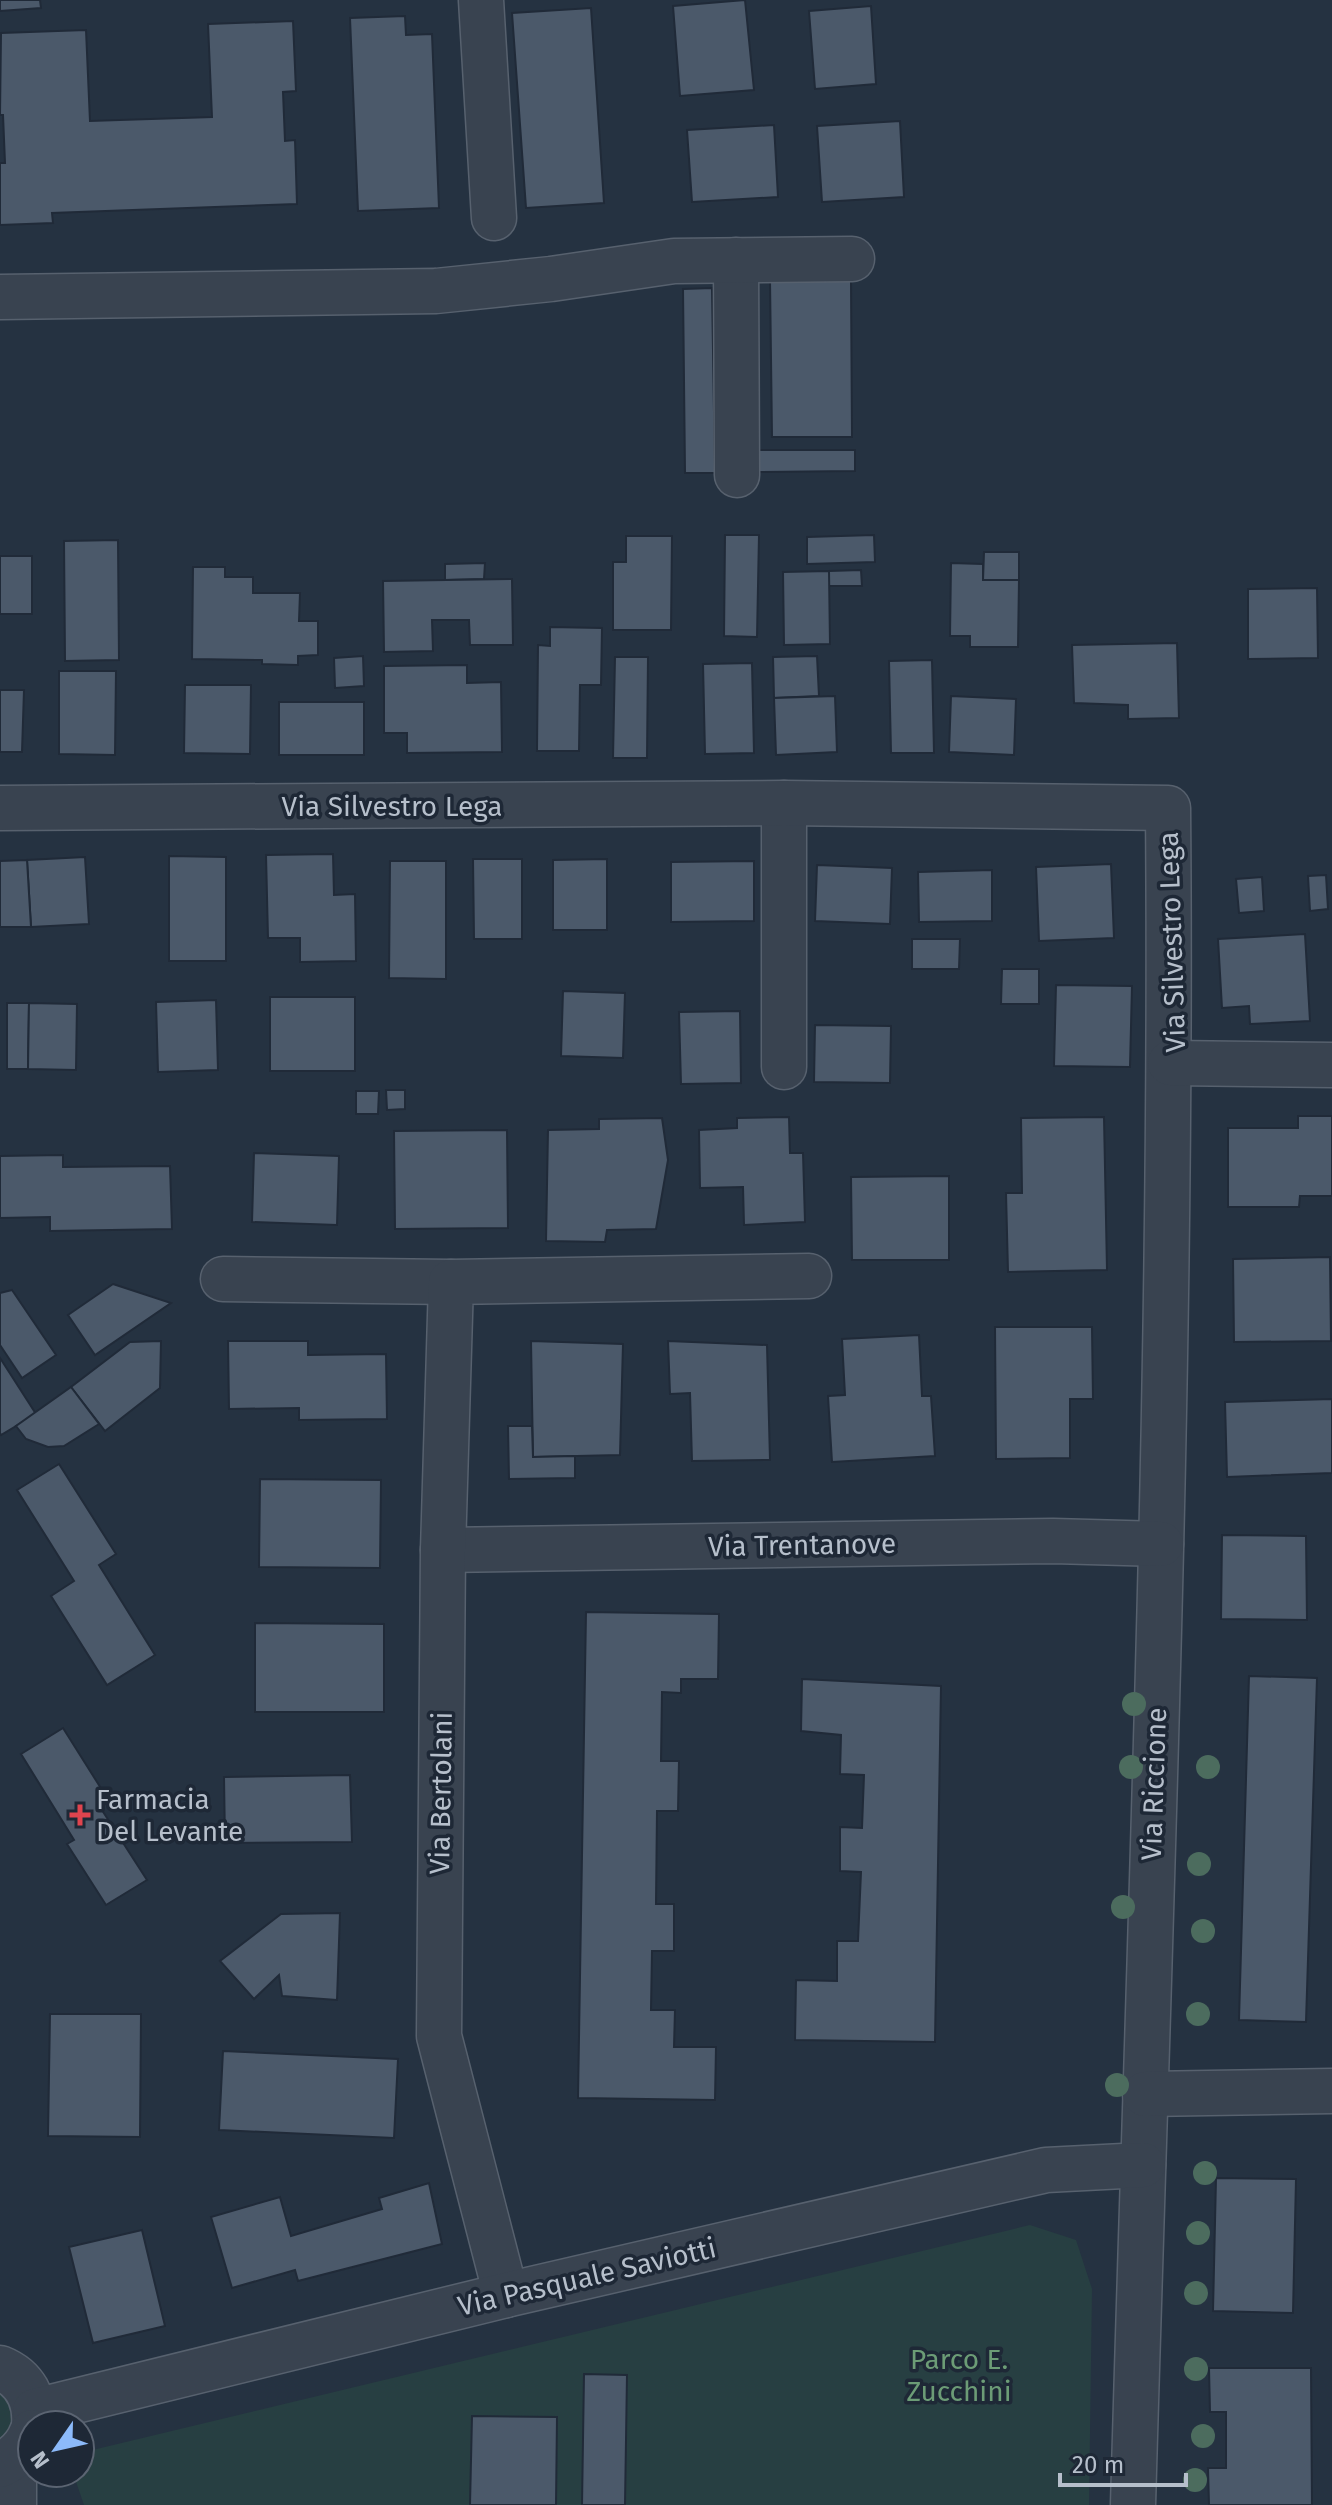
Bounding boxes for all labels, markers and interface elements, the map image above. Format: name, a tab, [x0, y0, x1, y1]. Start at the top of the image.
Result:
street label: Via Silvestro Lega	[282, 790, 502, 823]
street label: Via Silvestro Lega	[1152, 831, 1192, 1053]
street label: Via Trentanove	[708, 1527, 896, 1563]
street label: Via Riccione	[1135, 1707, 1173, 1861]
street label: Via Bertolani	[423, 1711, 459, 1875]
place label: Farmacia Del Levante	[96, 1783, 243, 1848]
marker: Farmacia Del Levante	[71, 1806, 89, 1824]
street label: Via Pasquale Saviotti	[455, 2231, 719, 2323]
park label: Parco E. Zucchini	[906, 2343, 1012, 2408]
north arrow	[16, 2409, 96, 2489]
scale bar	[1060, 2437, 1186, 2487]
text: N	[25, 2446, 55, 2474]
text: 20 m	[1072, 2451, 1124, 2479]

